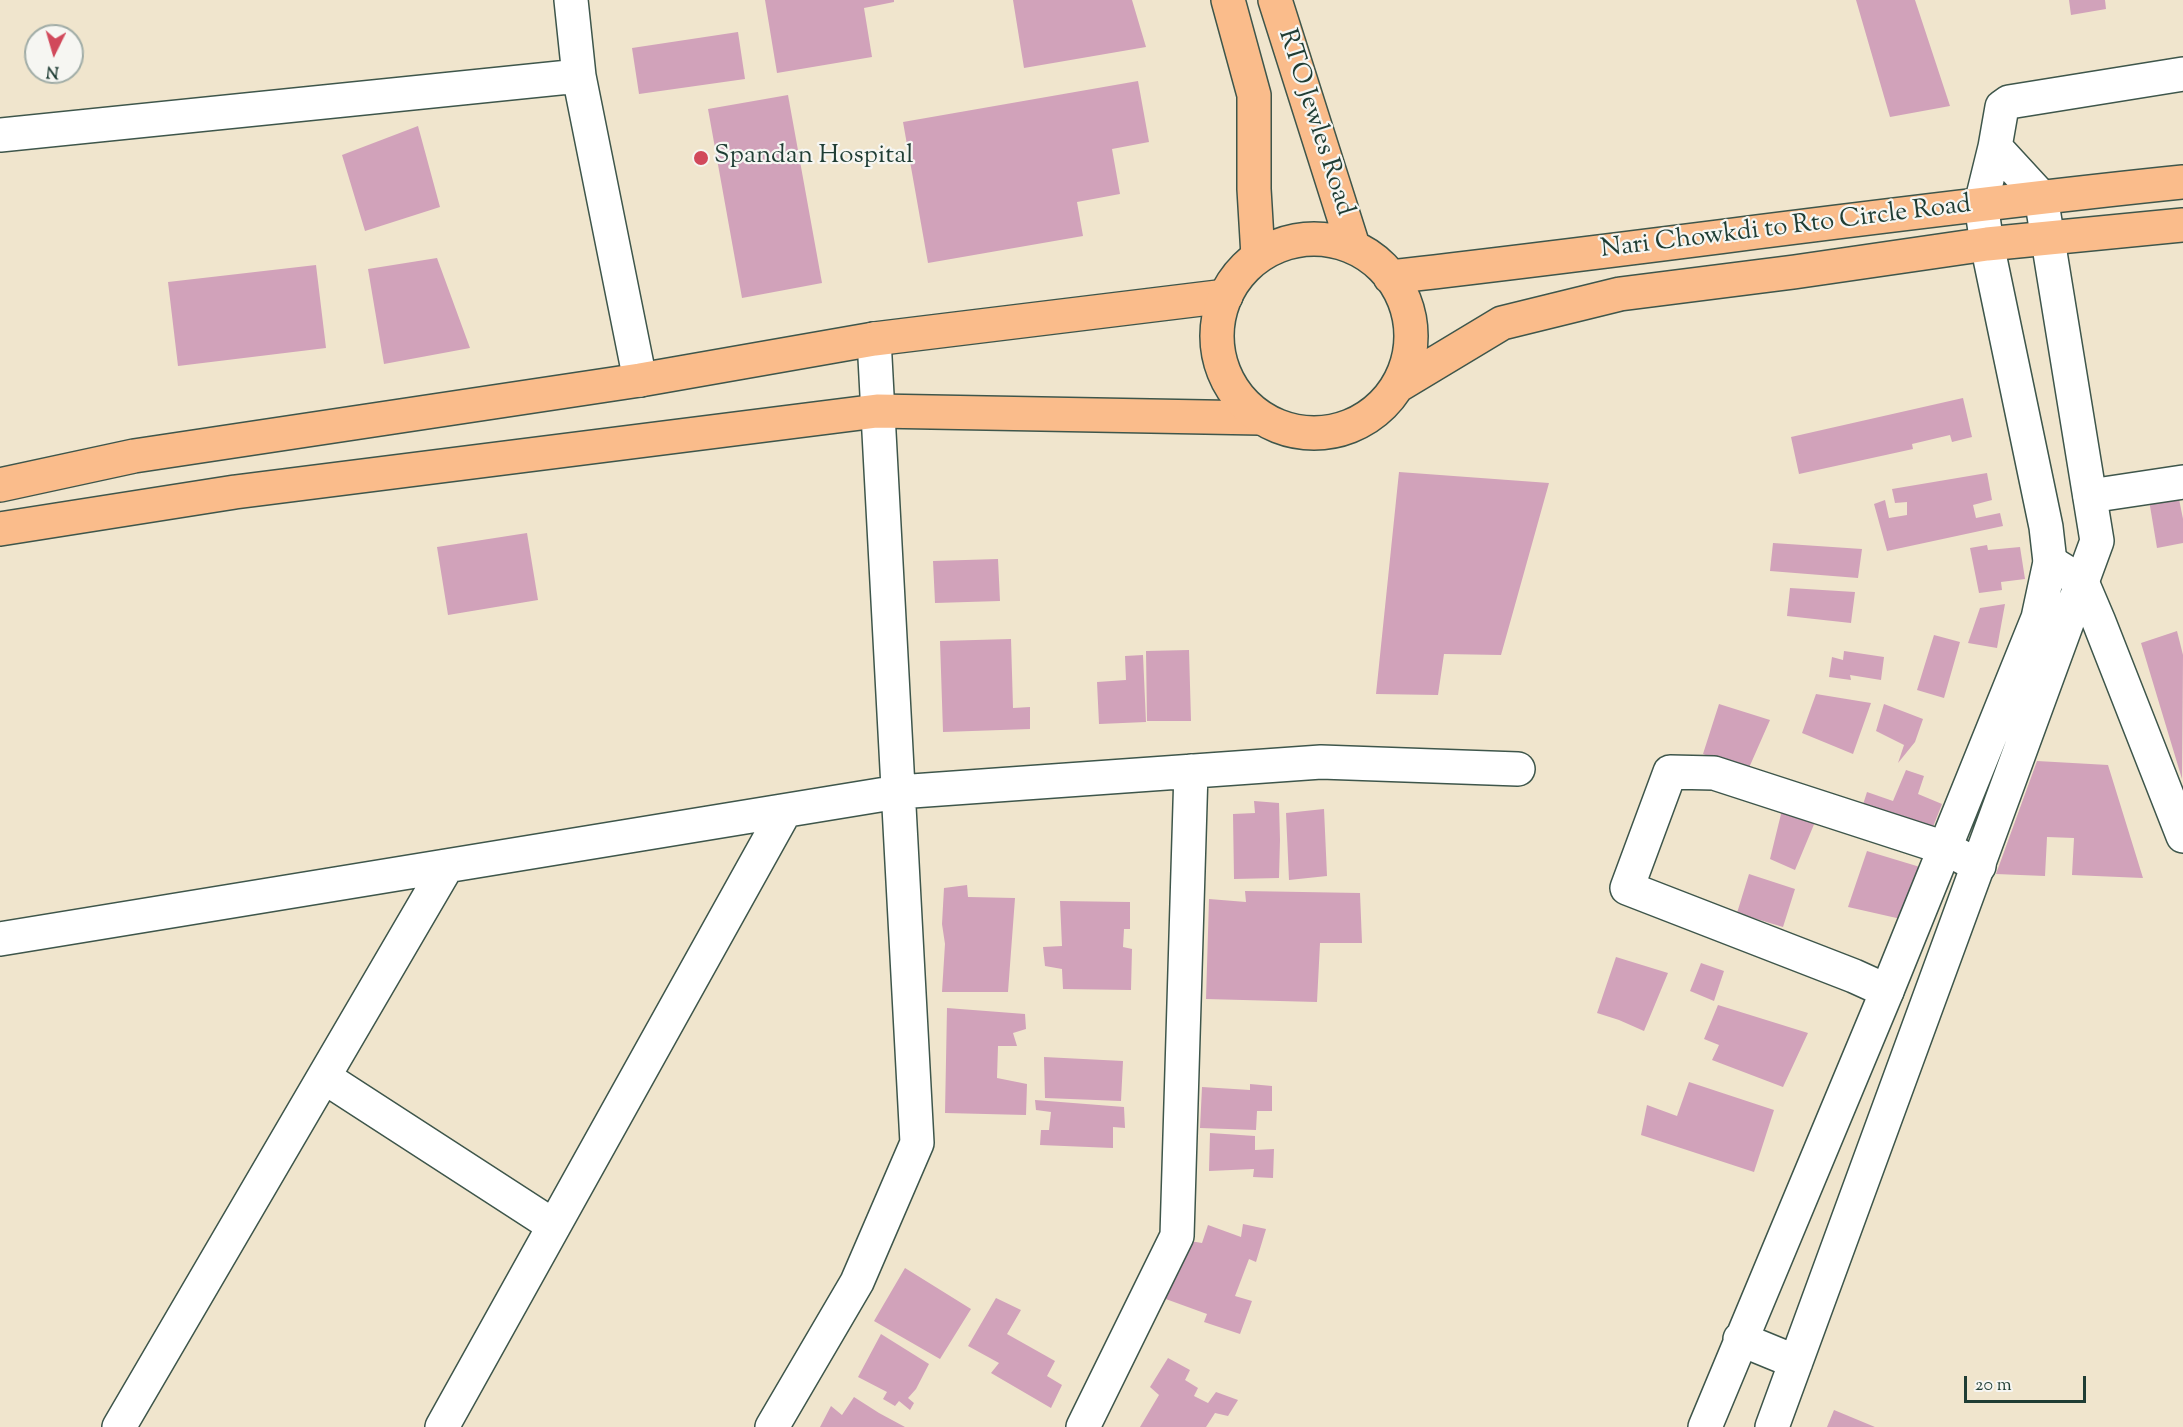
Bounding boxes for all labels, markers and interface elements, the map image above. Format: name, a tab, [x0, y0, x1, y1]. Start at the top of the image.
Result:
north arrow	[24, 24, 84, 84]
street label: RTO Jewles Road	[1269, 26, 1359, 220]
text: N	[45, 58, 60, 82]
place label: Spandan Hospital	[714, 142, 913, 174]
marker: Spandan Hospital	[692, 149, 710, 167]
street label: Nari Chowkdi to Rto Circle Road	[1599, 191, 1973, 267]
scale bar	[1967, 1364, 2088, 1402]
text: 20 m	[1975, 1373, 2012, 1399]

